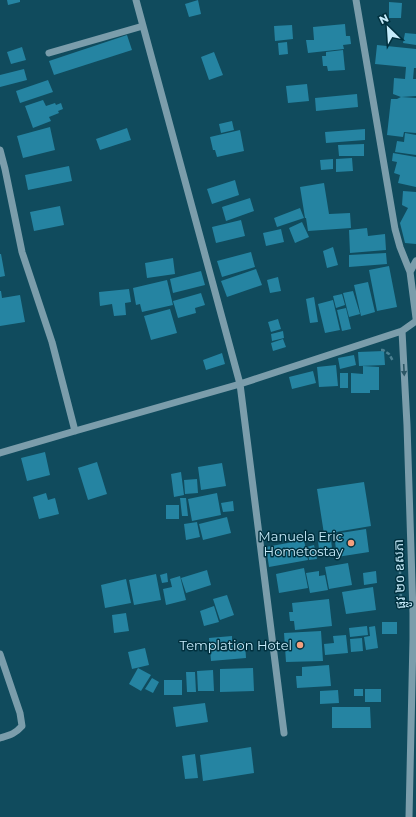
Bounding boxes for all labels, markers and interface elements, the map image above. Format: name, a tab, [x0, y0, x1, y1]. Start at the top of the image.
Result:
north arrow	[368, 8, 408, 48]
text: N	[377, 11, 391, 27]
one-way arrow	[401, 364, 407, 377]
place label: Manuela Eric Hometostay	[258, 528, 344, 559]
marker: Manuela Eric Hometostay	[346, 538, 356, 548]
street label: ផ្លូវ ២០ ឧសភា	[390, 539, 412, 609]
place label: Templation Hotel	[179, 637, 292, 653]
marker: Templation Hotel	[295, 640, 305, 650]

